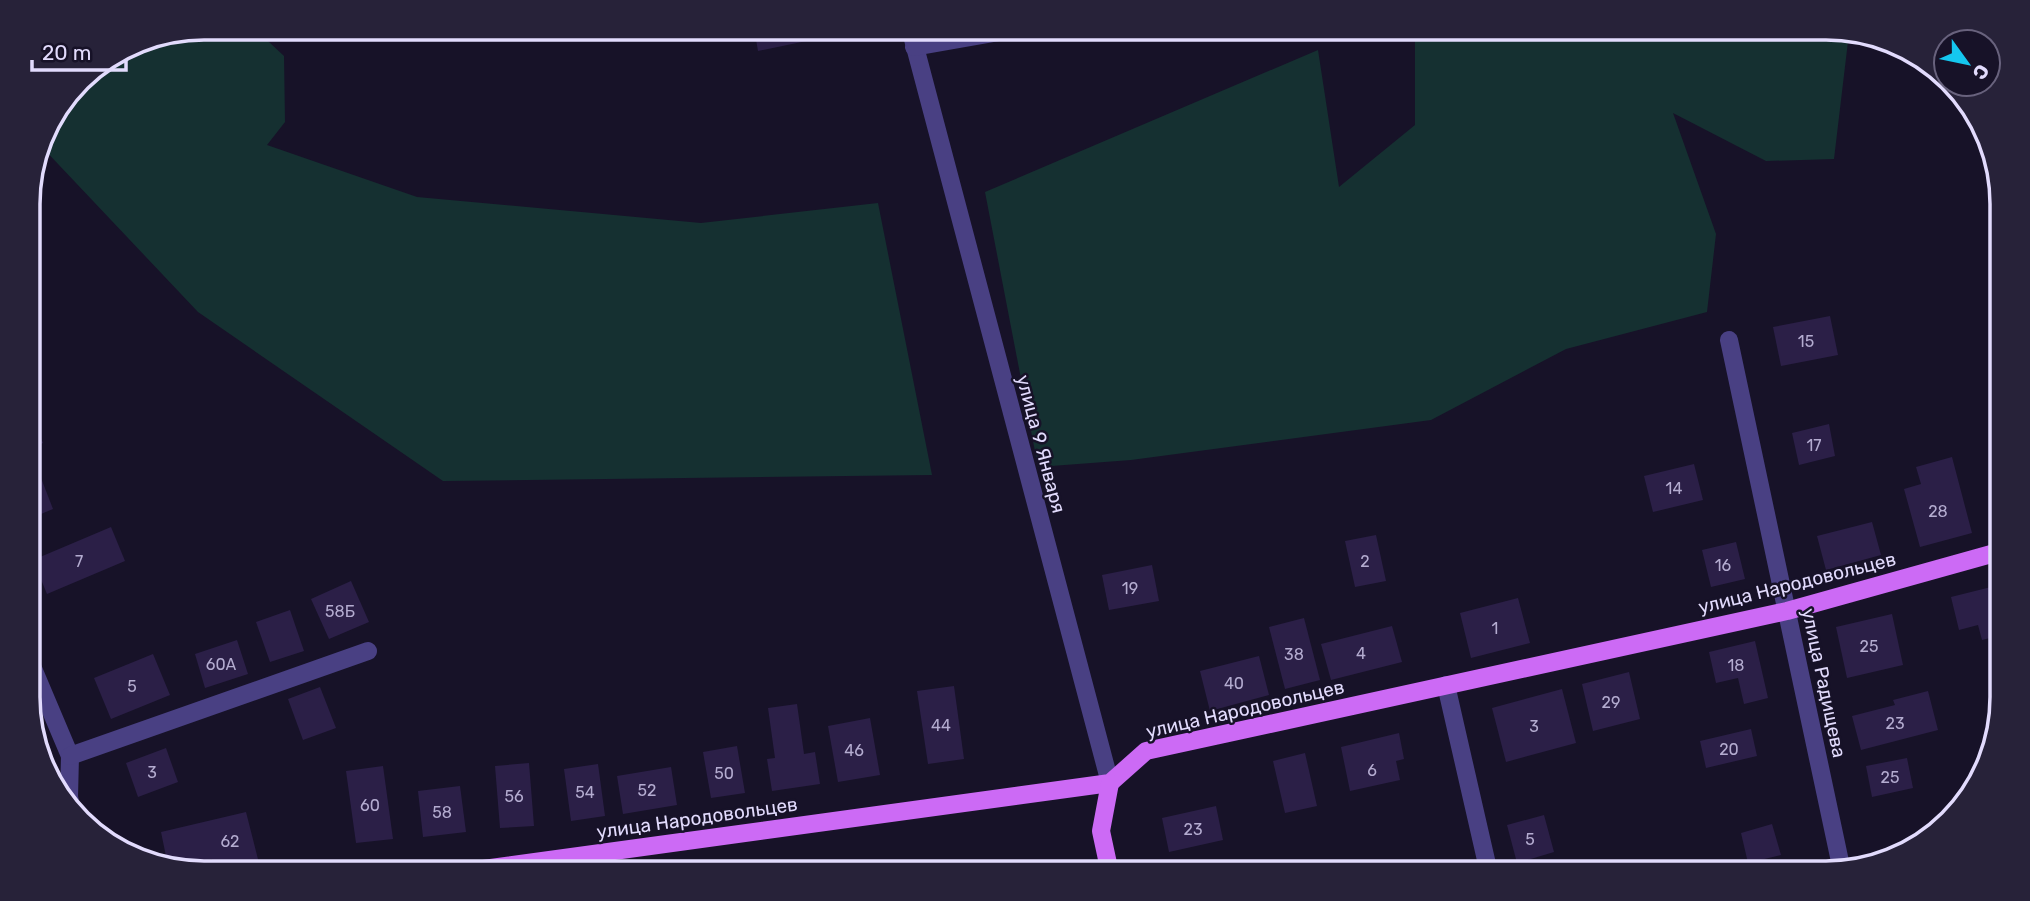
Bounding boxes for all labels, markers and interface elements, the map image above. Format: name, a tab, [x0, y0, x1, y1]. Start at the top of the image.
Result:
scale bar	[32, 28, 126, 72]
north arrow	[1932, 28, 2002, 98]
text: 20 m	[42, 40, 91, 65]
text: С	[1968, 60, 1994, 84]
house number: 15	[1798, 332, 1814, 351]
street label: улица 9 Января	[1011, 372, 1071, 516]
house number: 17	[1806, 436, 1822, 455]
house number: 14	[1666, 479, 1682, 498]
house number: 28	[1928, 502, 1948, 521]
street label: улица Народовольцев	[1696, 547, 1898, 619]
house number: 7	[75, 552, 83, 571]
house number: 2	[1360, 552, 1370, 571]
house number: 16	[1715, 556, 1732, 575]
house number: 19	[1122, 579, 1138, 598]
house number: 58Б	[325, 602, 355, 621]
street label: улица Радищева	[1797, 606, 1851, 760]
house number: 1	[1492, 619, 1498, 638]
house number: 25	[1860, 637, 1878, 656]
house number: 4	[1356, 644, 1366, 663]
house number: 38	[1284, 645, 1304, 664]
house number: 60А	[206, 655, 237, 674]
house number: 18	[1727, 656, 1745, 675]
house number: 40	[1224, 674, 1244, 693]
street label: улица Народовольцев	[1144, 675, 1346, 743]
house number: 5	[127, 677, 137, 696]
house number: 29	[1602, 693, 1620, 712]
house number: 23	[1885, 714, 1905, 733]
house number: 44	[931, 716, 951, 735]
house number: 3	[1529, 717, 1539, 736]
house number: 20	[1719, 740, 1739, 759]
house number: 46	[844, 741, 864, 760]
house number: 6	[1367, 761, 1377, 780]
house number: 3	[147, 763, 157, 782]
house number: 50	[714, 764, 734, 783]
house number: 25	[1881, 768, 1899, 787]
house number: 52	[638, 781, 656, 800]
house number: 54	[575, 783, 595, 802]
house number: 56	[504, 787, 524, 806]
street label: улица Народовольцев	[595, 792, 799, 844]
house number: 60	[360, 796, 380, 815]
house number: 58	[432, 803, 452, 822]
house number: 23	[1183, 820, 1203, 839]
house number: 5	[1525, 830, 1535, 849]
house number: 62	[220, 832, 240, 851]

